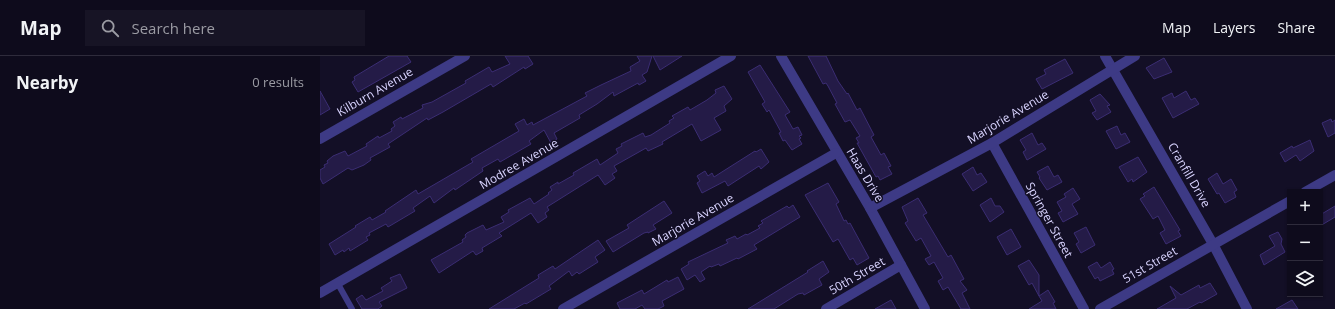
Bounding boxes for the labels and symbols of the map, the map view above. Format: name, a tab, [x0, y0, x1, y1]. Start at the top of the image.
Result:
street label: Kilburn Avenue	[334, 63, 416, 120]
street label: Marjorie Avenue	[964, 85, 1052, 148]
street label: Modree Avenue	[476, 134, 562, 193]
street label: Cranfill Drive	[1164, 139, 1215, 210]
street label: Haas Drive	[843, 144, 888, 205]
street label: Springer Street	[1022, 179, 1077, 261]
street label: Marjorie Avenue	[649, 189, 737, 250]
street label: 51st Street	[1119, 242, 1180, 287]
street label: 50th Street	[826, 253, 888, 298]

